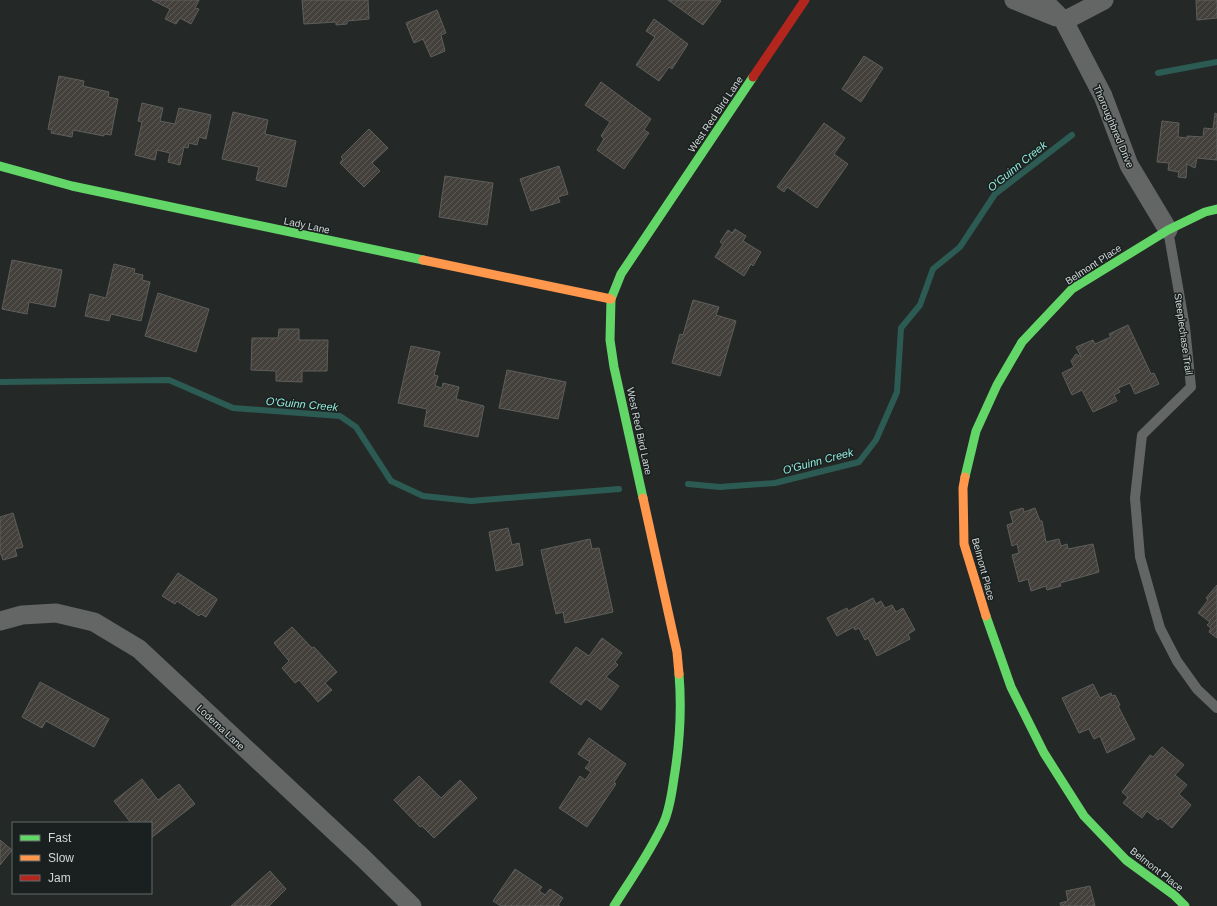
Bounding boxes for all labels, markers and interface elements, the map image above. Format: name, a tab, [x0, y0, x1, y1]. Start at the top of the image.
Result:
street label: West Red Bird Lane	[686, 74, 745, 154]
street label: Thoroughbred Drive	[1091, 83, 1136, 170]
water label: O'Guinn Creek	[985, 138, 1049, 193]
street label: Lady Lane	[283, 215, 331, 236]
street label: Belmont Place	[1063, 242, 1124, 287]
street label: Steeplechase Trail	[1172, 293, 1195, 376]
street label: West Red Bird Lane	[625, 386, 654, 476]
water label: O'Guinn Creek	[265, 395, 339, 413]
water label: O'Guinn Creek	[781, 446, 855, 476]
street label: Belmont Place	[970, 537, 997, 602]
street label: Lodema Lane	[195, 702, 247, 753]
legend	[12, 822, 152, 894]
text: Fast	[48, 831, 72, 845]
street label: Belmont Place	[1128, 845, 1186, 894]
text: Slow	[48, 851, 74, 865]
text: Jam	[48, 871, 71, 885]

